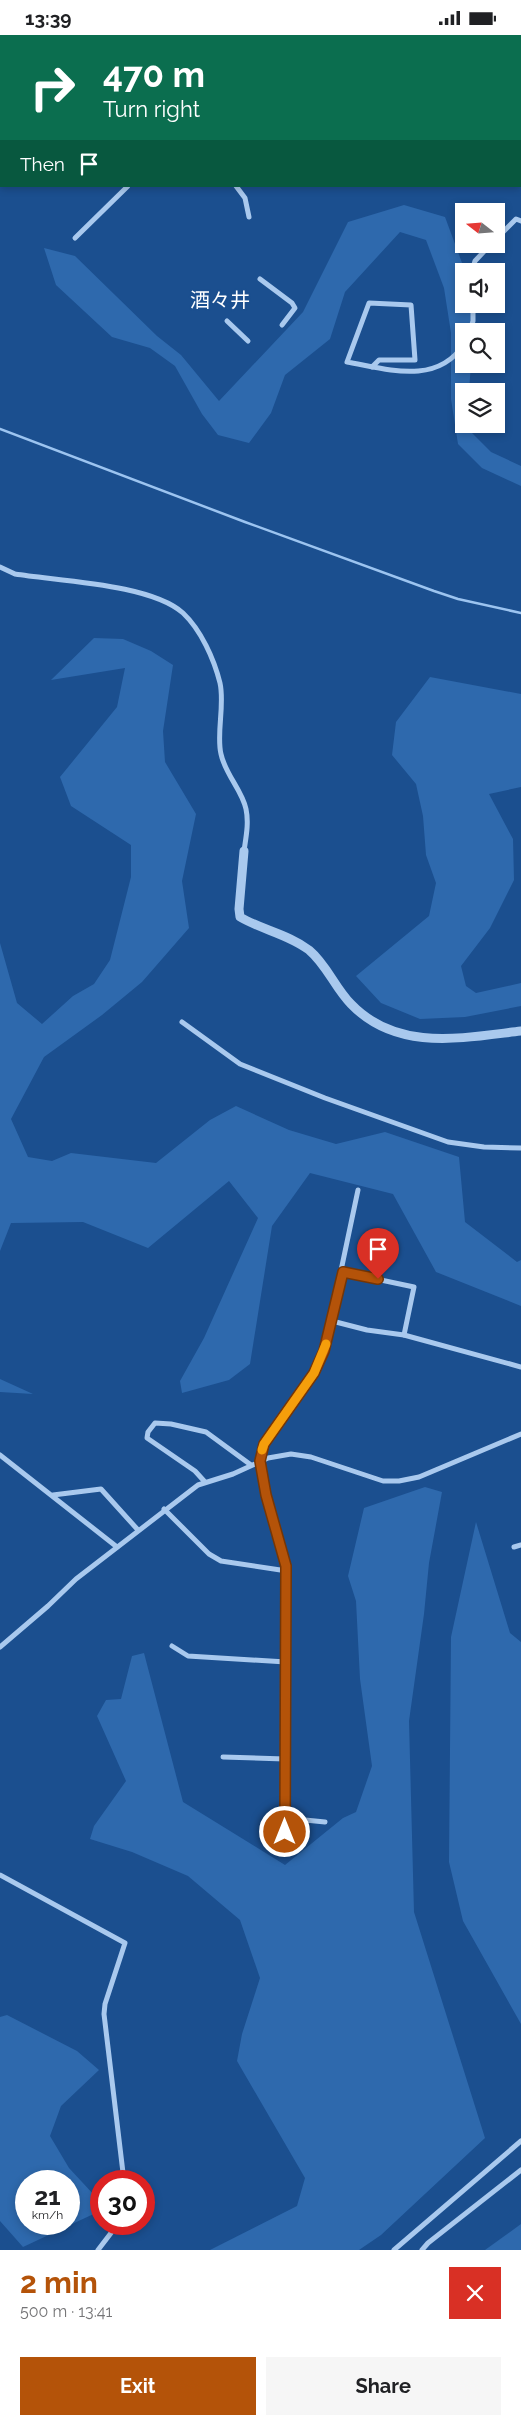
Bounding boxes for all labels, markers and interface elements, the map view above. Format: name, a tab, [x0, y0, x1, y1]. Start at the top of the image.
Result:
text: 13:39	[25, 7, 71, 29]
text: 470 m	[103, 54, 205, 95]
icon: right	[20, 55, 85, 120]
text: Turn right	[103, 96, 200, 122]
icon: arrive	[75, 150, 103, 178]
text: Then	[20, 153, 65, 175]
north arrow	[455, 203, 505, 253]
map controls	[455, 203, 505, 433]
button: sound	[455, 263, 505, 313]
district label: 酒々井	[190, 288, 250, 312]
button: search	[455, 323, 505, 373]
button: layers	[455, 383, 505, 433]
pin	[357, 1228, 399, 1279]
icon: arrive	[364, 1235, 392, 1263]
position arrow	[258, 1805, 310, 1857]
speed limit sign: 30	[90, 2170, 155, 2235]
text: 21	[34, 2181, 61, 2211]
text: km/h	[32, 2208, 63, 2222]
text: 2 min	[20, 2265, 98, 2300]
button: close	[449, 2267, 501, 2319]
text: 500 m · 13:41	[20, 2302, 112, 2321]
button: Exit	[20, 2357, 256, 2415]
button: Share	[266, 2357, 501, 2415]

